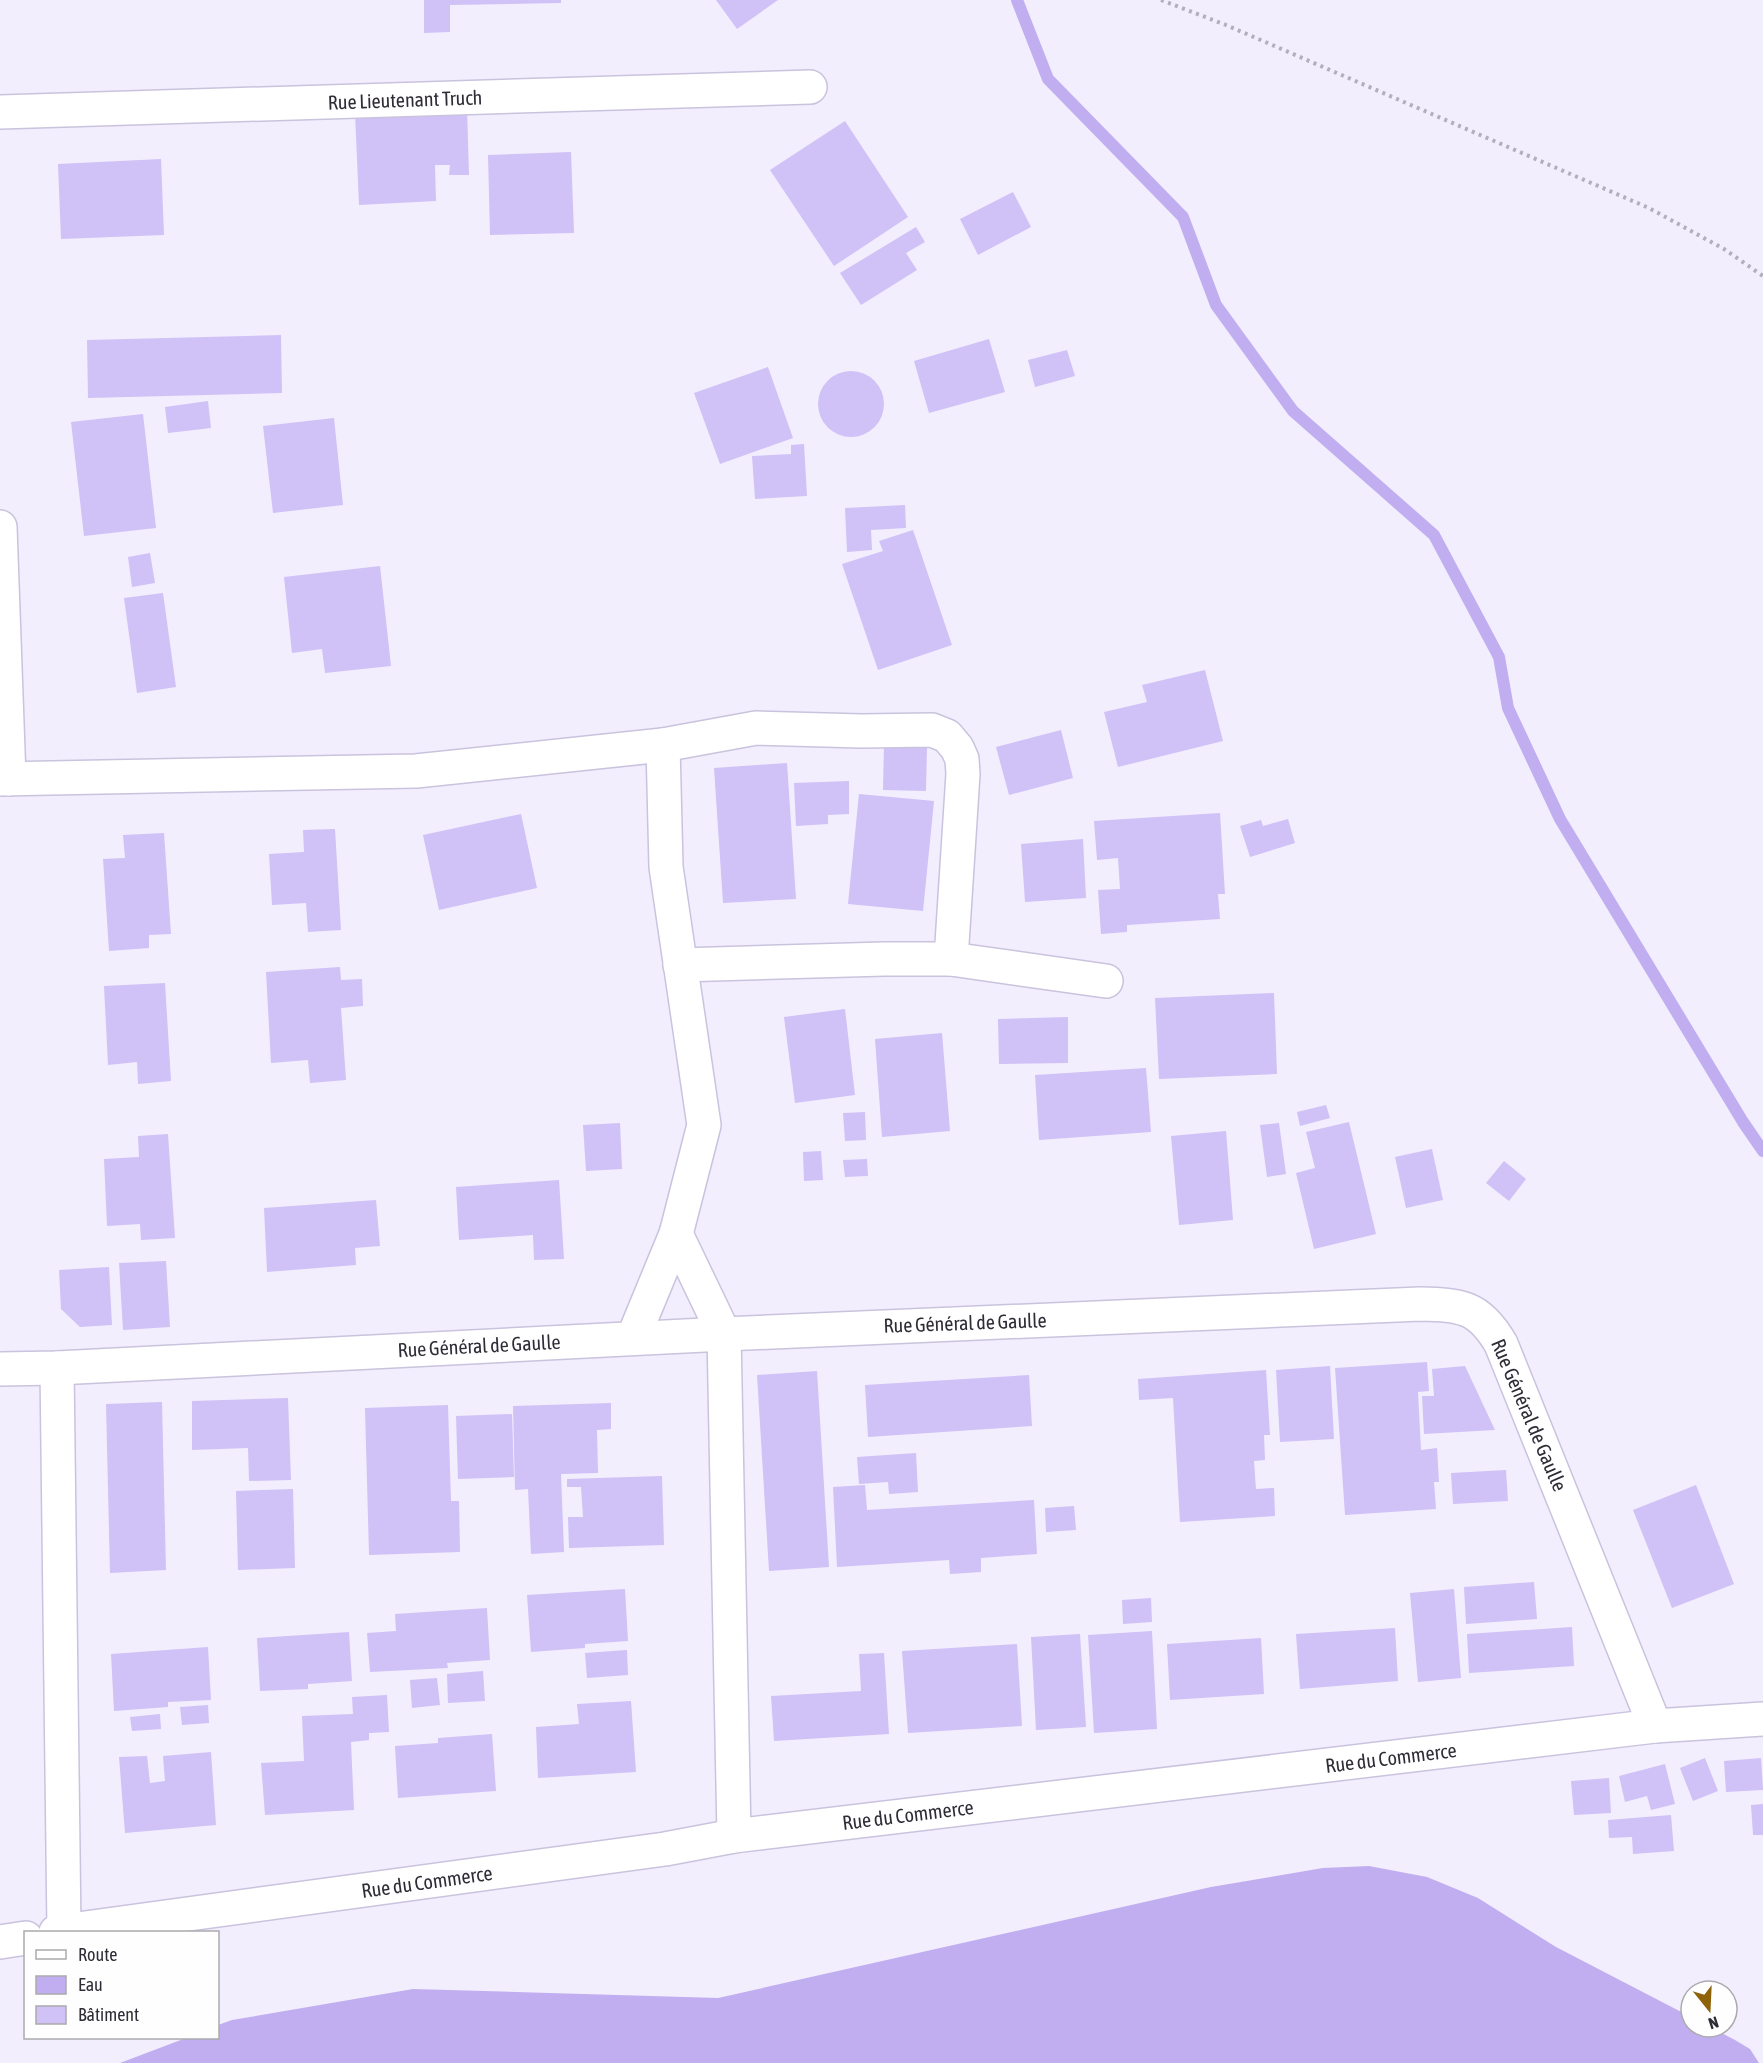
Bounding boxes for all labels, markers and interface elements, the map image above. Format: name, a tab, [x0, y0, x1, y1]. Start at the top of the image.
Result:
street label: Rue Lieutenant Truch	[327, 85, 483, 114]
street label: Rue Général de Gaulle	[883, 1308, 1047, 1337]
street label: Rue Général de Gaulle	[397, 1330, 561, 1361]
street label: Rue Général de Gaulle	[1487, 1335, 1572, 1494]
street label: Rue du Commerce	[1324, 1738, 1458, 1777]
street label: Rue du Commerce	[841, 1795, 975, 1834]
street label: Rue du Commerce	[360, 1861, 494, 1902]
legend	[24, 1931, 219, 2039]
text: Route	[78, 1944, 117, 1965]
text: Eau	[78, 1974, 103, 1995]
north arrow	[1679, 1979, 1739, 2039]
text: Bâtiment	[78, 2004, 139, 2025]
text: N	[1706, 2013, 1721, 2033]

